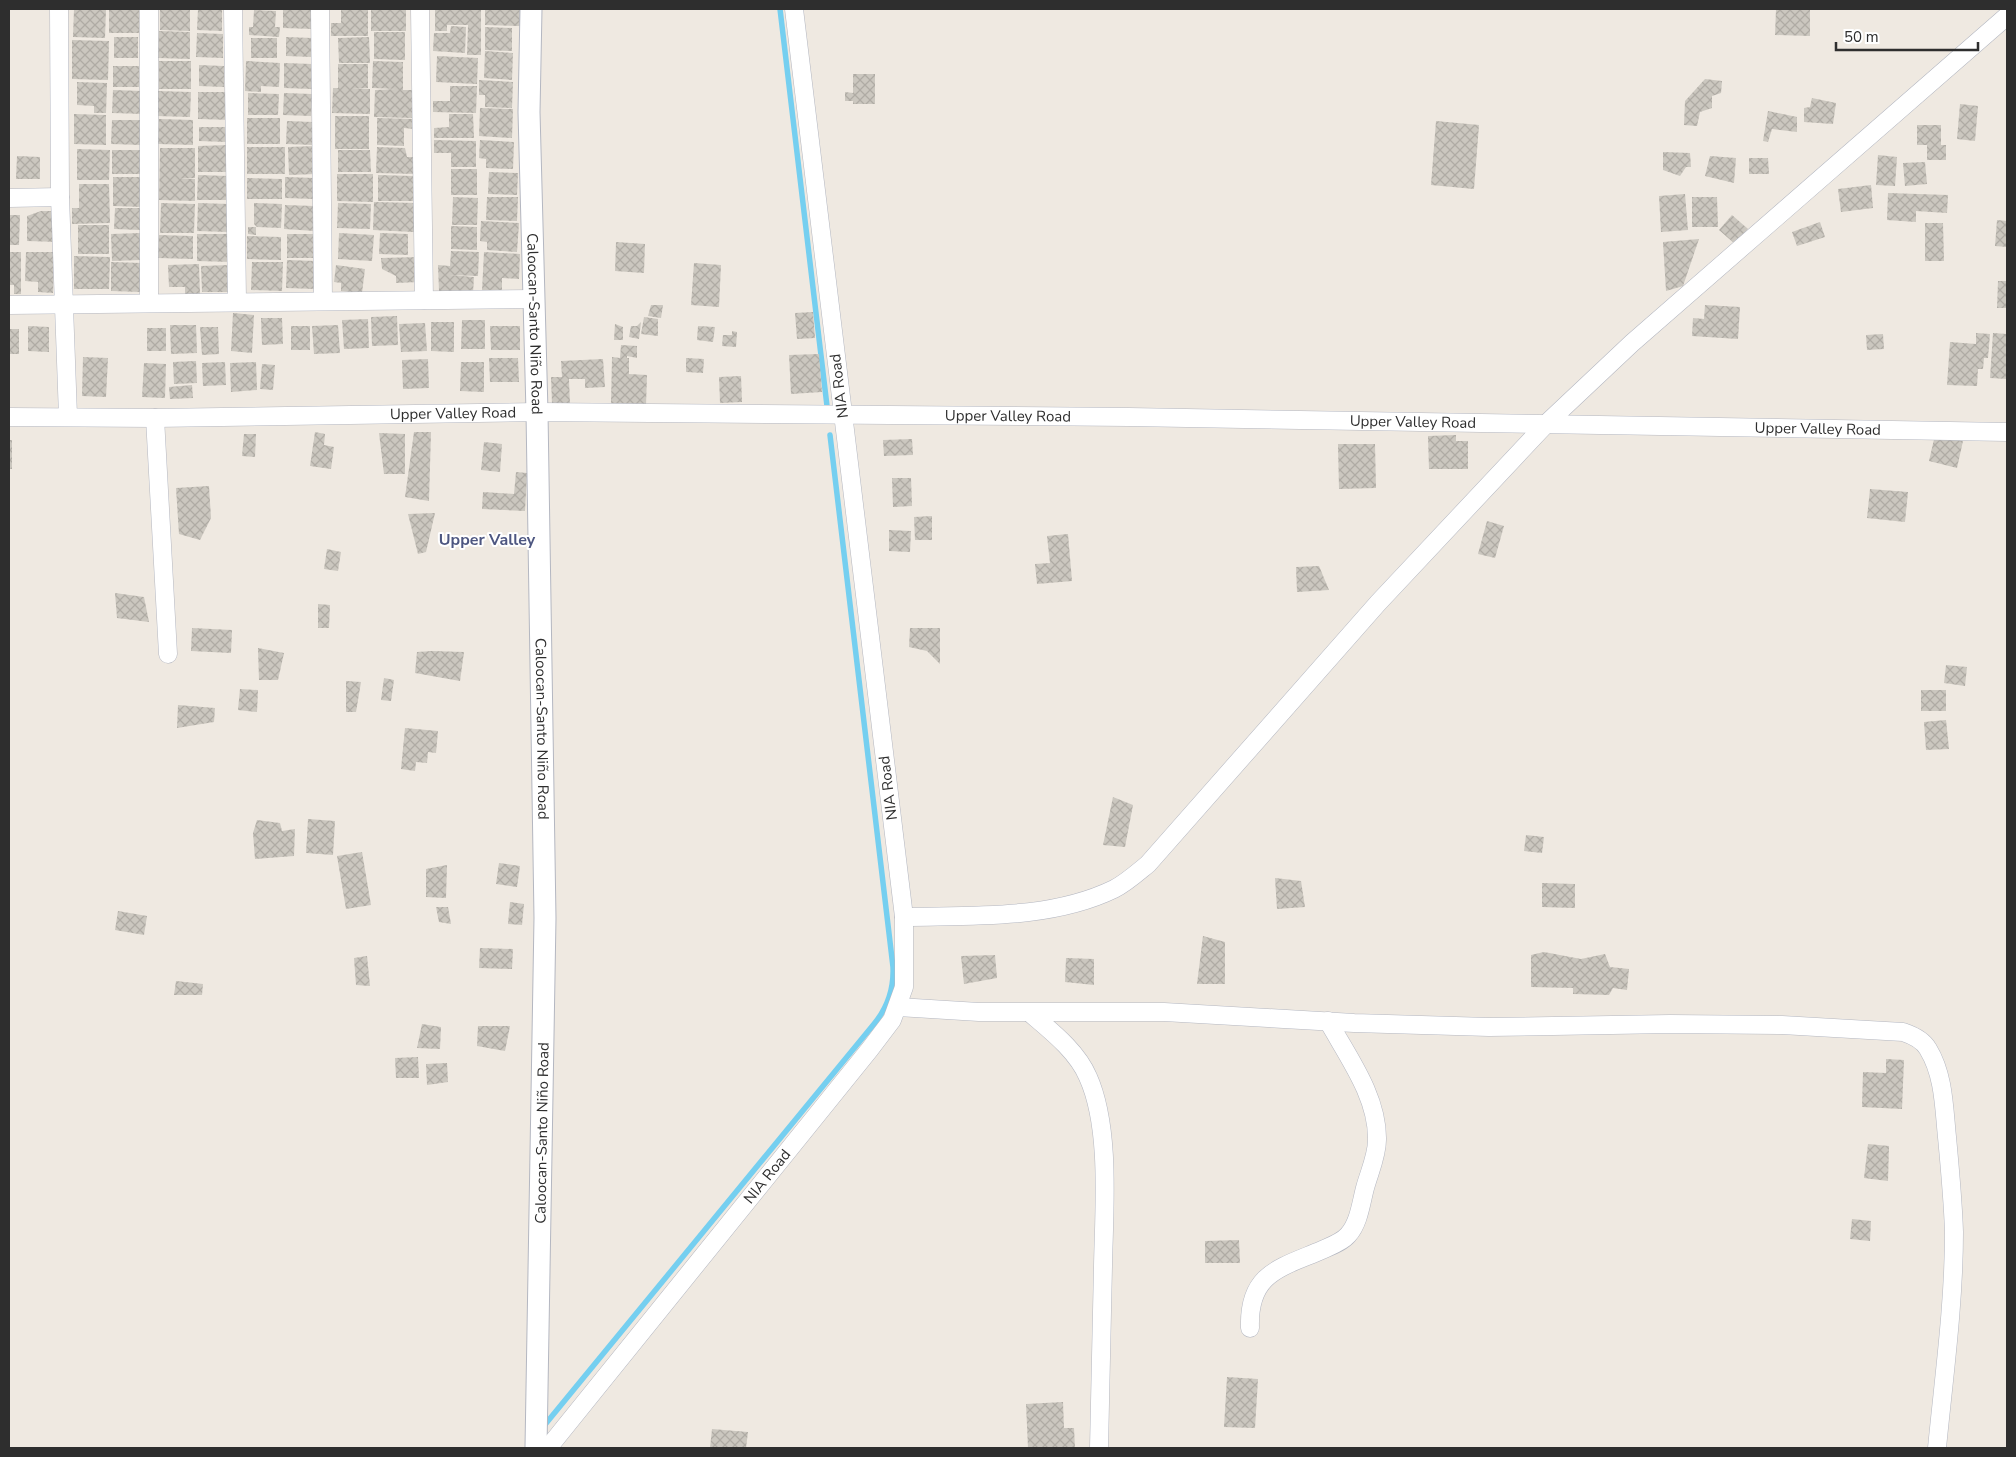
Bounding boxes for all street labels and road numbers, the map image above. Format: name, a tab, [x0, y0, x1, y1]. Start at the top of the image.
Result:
street label: Caloocan-Santo Niño Road	[522, 233, 547, 415]
street label: NIA Road	[825, 353, 853, 419]
street label: Upper Valley Road	[390, 402, 516, 424]
street label: Upper Valley Road	[945, 405, 1071, 427]
street label: Upper Valley Road	[1350, 411, 1476, 433]
street label: Upper Valley Road	[1755, 418, 1881, 440]
street label: Caloocan-Santo Niño Road	[531, 638, 553, 820]
street label: NIA Road	[874, 755, 902, 821]
street label: Caloocan-Santo Niño Road	[530, 1042, 554, 1224]
street label: NIA Road	[739, 1145, 795, 1208]

